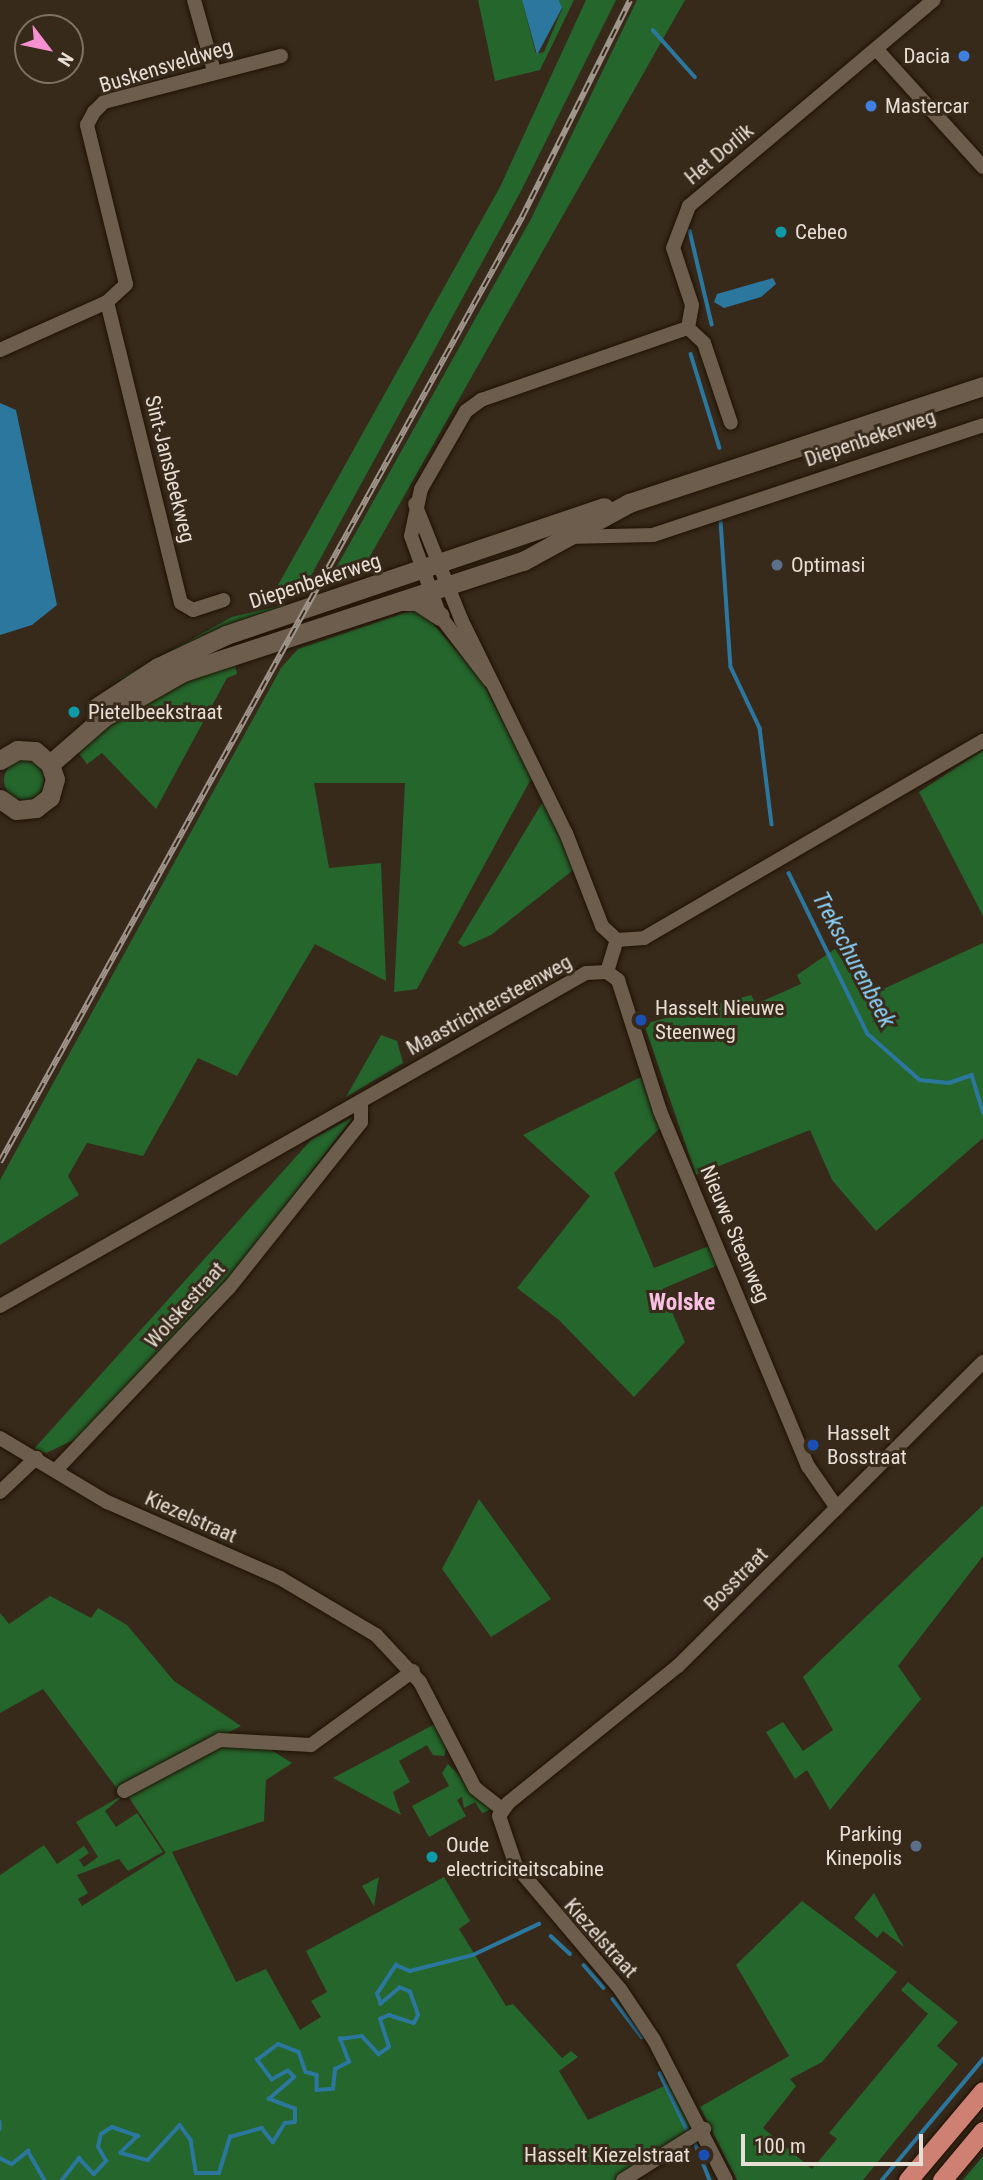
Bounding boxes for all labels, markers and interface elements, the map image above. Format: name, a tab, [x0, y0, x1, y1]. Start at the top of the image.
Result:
north arrow	[14, 14, 84, 84]
street label: Buskensveldweg	[96, 34, 236, 98]
place label: Dacia	[903, 43, 950, 69]
text: N	[53, 48, 78, 70]
marker: Dacia	[956, 48, 972, 64]
place label: Mastercar	[885, 93, 969, 119]
marker: Mastercar	[863, 98, 879, 114]
street label: Het Dorlik	[680, 118, 758, 190]
place label: Cebeo	[795, 219, 847, 245]
marker: Cebeo	[773, 224, 789, 240]
street label: Sint-Jansbeekweg	[140, 393, 200, 545]
street label: Diepenbekerweg	[801, 404, 939, 472]
street label: Diepenbekerweg	[246, 548, 384, 614]
place label: Optimasi	[791, 552, 865, 578]
marker: Optimasi	[769, 557, 785, 573]
place label: Pietelbeekstraat	[88, 699, 223, 725]
marker: Pietelbeekstraat	[66, 704, 82, 720]
water label: Trekschurenbeek	[806, 887, 900, 1033]
street label: Maastrichtersteenweg	[402, 949, 576, 1061]
place label: Hasselt Nieuwe Steenweg	[655, 995, 784, 1045]
marker: Hasselt Nieuwe Steenweg	[633, 1012, 649, 1028]
street label: Nieuwe Steenweg	[695, 1161, 775, 1307]
street label: Wolskestraat	[140, 1257, 230, 1353]
district label: Wolske	[649, 1289, 715, 1317]
place label: Hasselt Bosstraat	[827, 1420, 907, 1470]
marker: Hasselt Bosstraat	[805, 1437, 821, 1453]
street label: Kiezelstraat	[141, 1486, 241, 1548]
street label: Bosstraat	[699, 1542, 773, 1616]
place label: Parking Kinepolis	[826, 1821, 902, 1871]
place label: Oude electriciteitscabine	[446, 1832, 604, 1882]
marker: Parking Kinepolis	[908, 1838, 924, 1854]
marker: Oude electriciteitscabine	[424, 1849, 440, 1865]
street label: Kiezelstraat	[559, 1893, 643, 1983]
scale bar	[745, 2120, 927, 2164]
text: 100 m	[754, 2134, 806, 2158]
place label: Hasselt Kiezelstraat	[524, 2142, 690, 2168]
marker: Hasselt Kiezelstraat	[696, 2147, 712, 2163]

